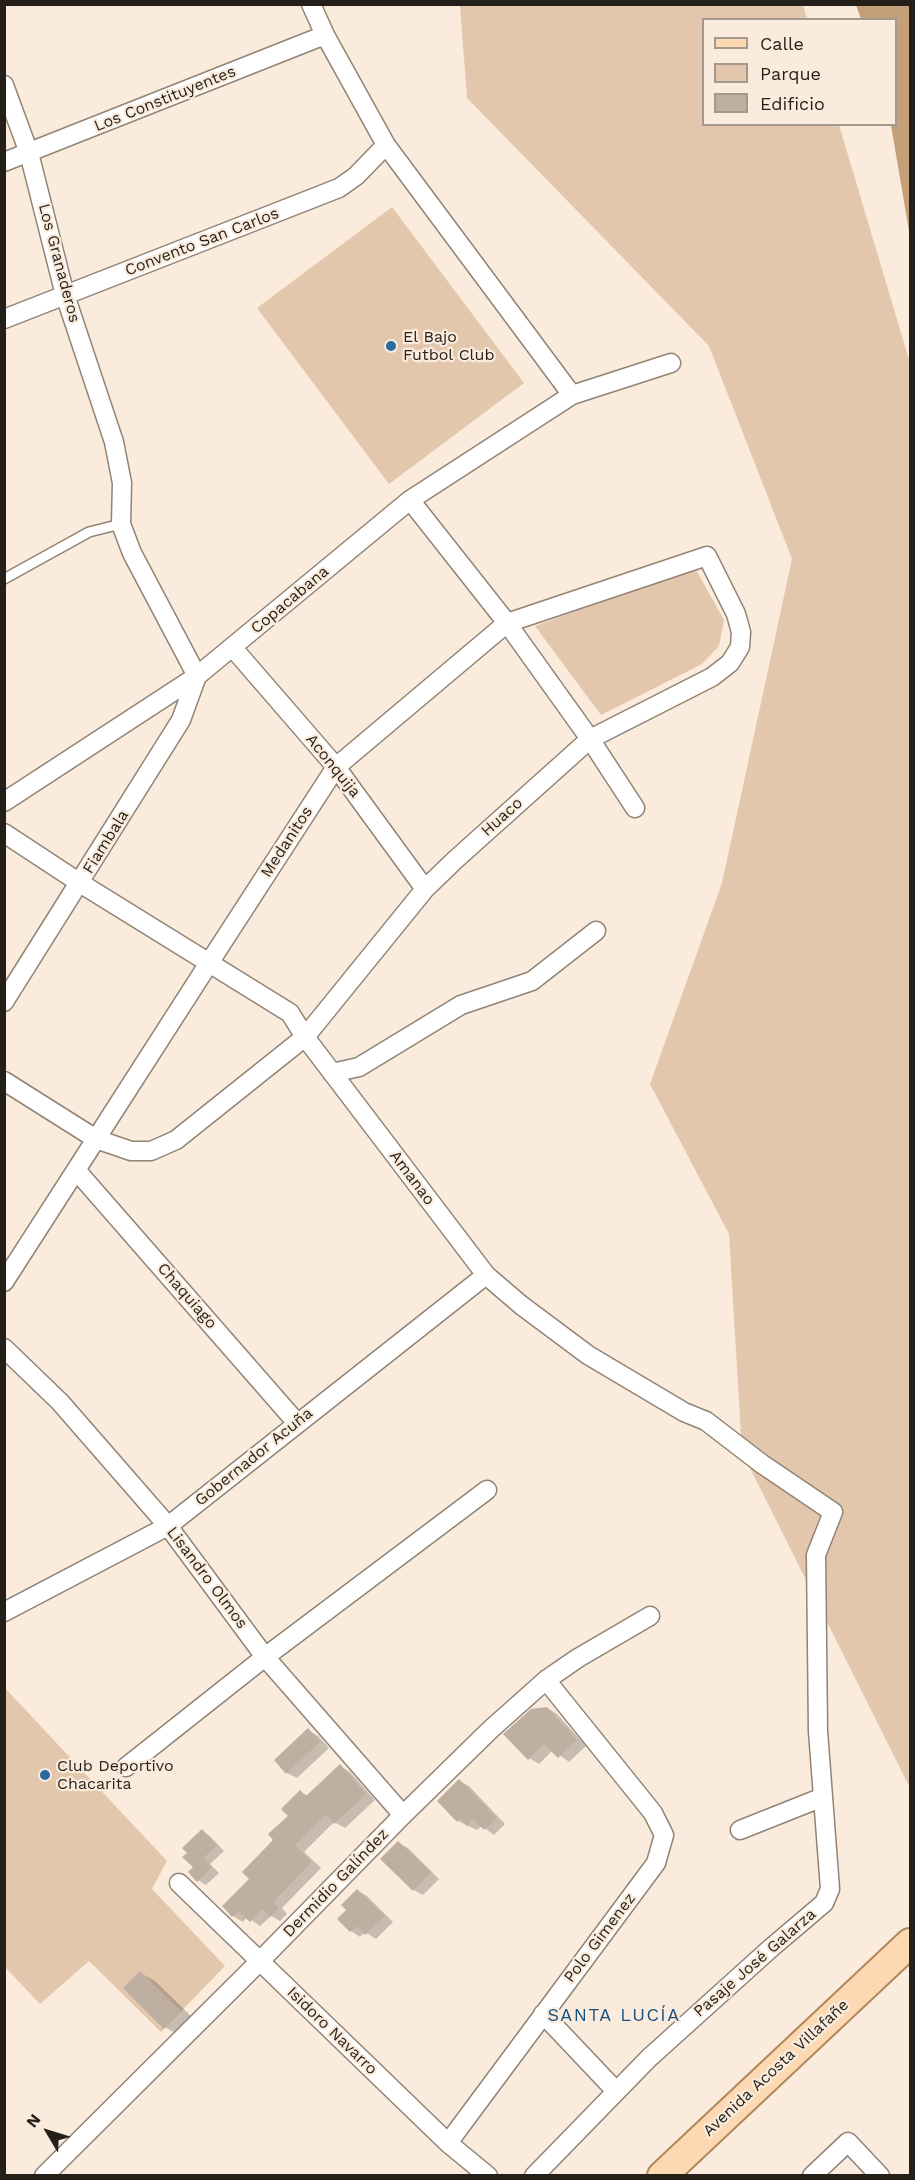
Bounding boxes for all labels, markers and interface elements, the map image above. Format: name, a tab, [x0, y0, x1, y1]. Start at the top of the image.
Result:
legend	[702, 18, 897, 126]
text: Calle	[760, 33, 804, 54]
street label: Los Constituyentes	[91, 62, 239, 136]
text: Parque	[760, 63, 821, 84]
text: Edificio	[760, 93, 825, 114]
street label: Los Granaderos	[34, 201, 84, 325]
street label: Convento San Carlos	[122, 204, 282, 280]
place label: El Bajo Futbol Club	[403, 327, 494, 365]
marker: El Bajo Futbol Club	[384, 339, 398, 353]
street label: Copacabana	[247, 562, 333, 638]
street label: Aconquija	[302, 730, 364, 802]
street label: Huaco	[477, 793, 527, 841]
street label: Medanitos	[257, 803, 317, 881]
street label: Fiambala	[79, 807, 133, 877]
street label: Amanao	[385, 1147, 439, 1209]
street label: Chaquiago	[153, 1259, 221, 1333]
street label: Gobernador Acuña	[191, 1404, 317, 1510]
street label: Lisandro Olmos	[162, 1523, 252, 1633]
place label: Club Deportivo Chacarita	[57, 1756, 174, 1794]
marker: Club Deportivo Chacarita	[38, 1768, 52, 1782]
street label: Dermidio Galíndez	[279, 1825, 393, 1941]
street label: Polo Gimenez	[560, 1889, 640, 1987]
street label: Pasaje José Galarza	[690, 1905, 820, 2021]
street label: Isidoro Navarro	[283, 1983, 381, 2079]
street label: Avenida Acosta Villafañe	[699, 1995, 853, 2141]
district label: SANTA LUCÍA	[547, 2005, 681, 2027]
north arrow	[18, 2102, 78, 2162]
text: N	[22, 2110, 45, 2131]

